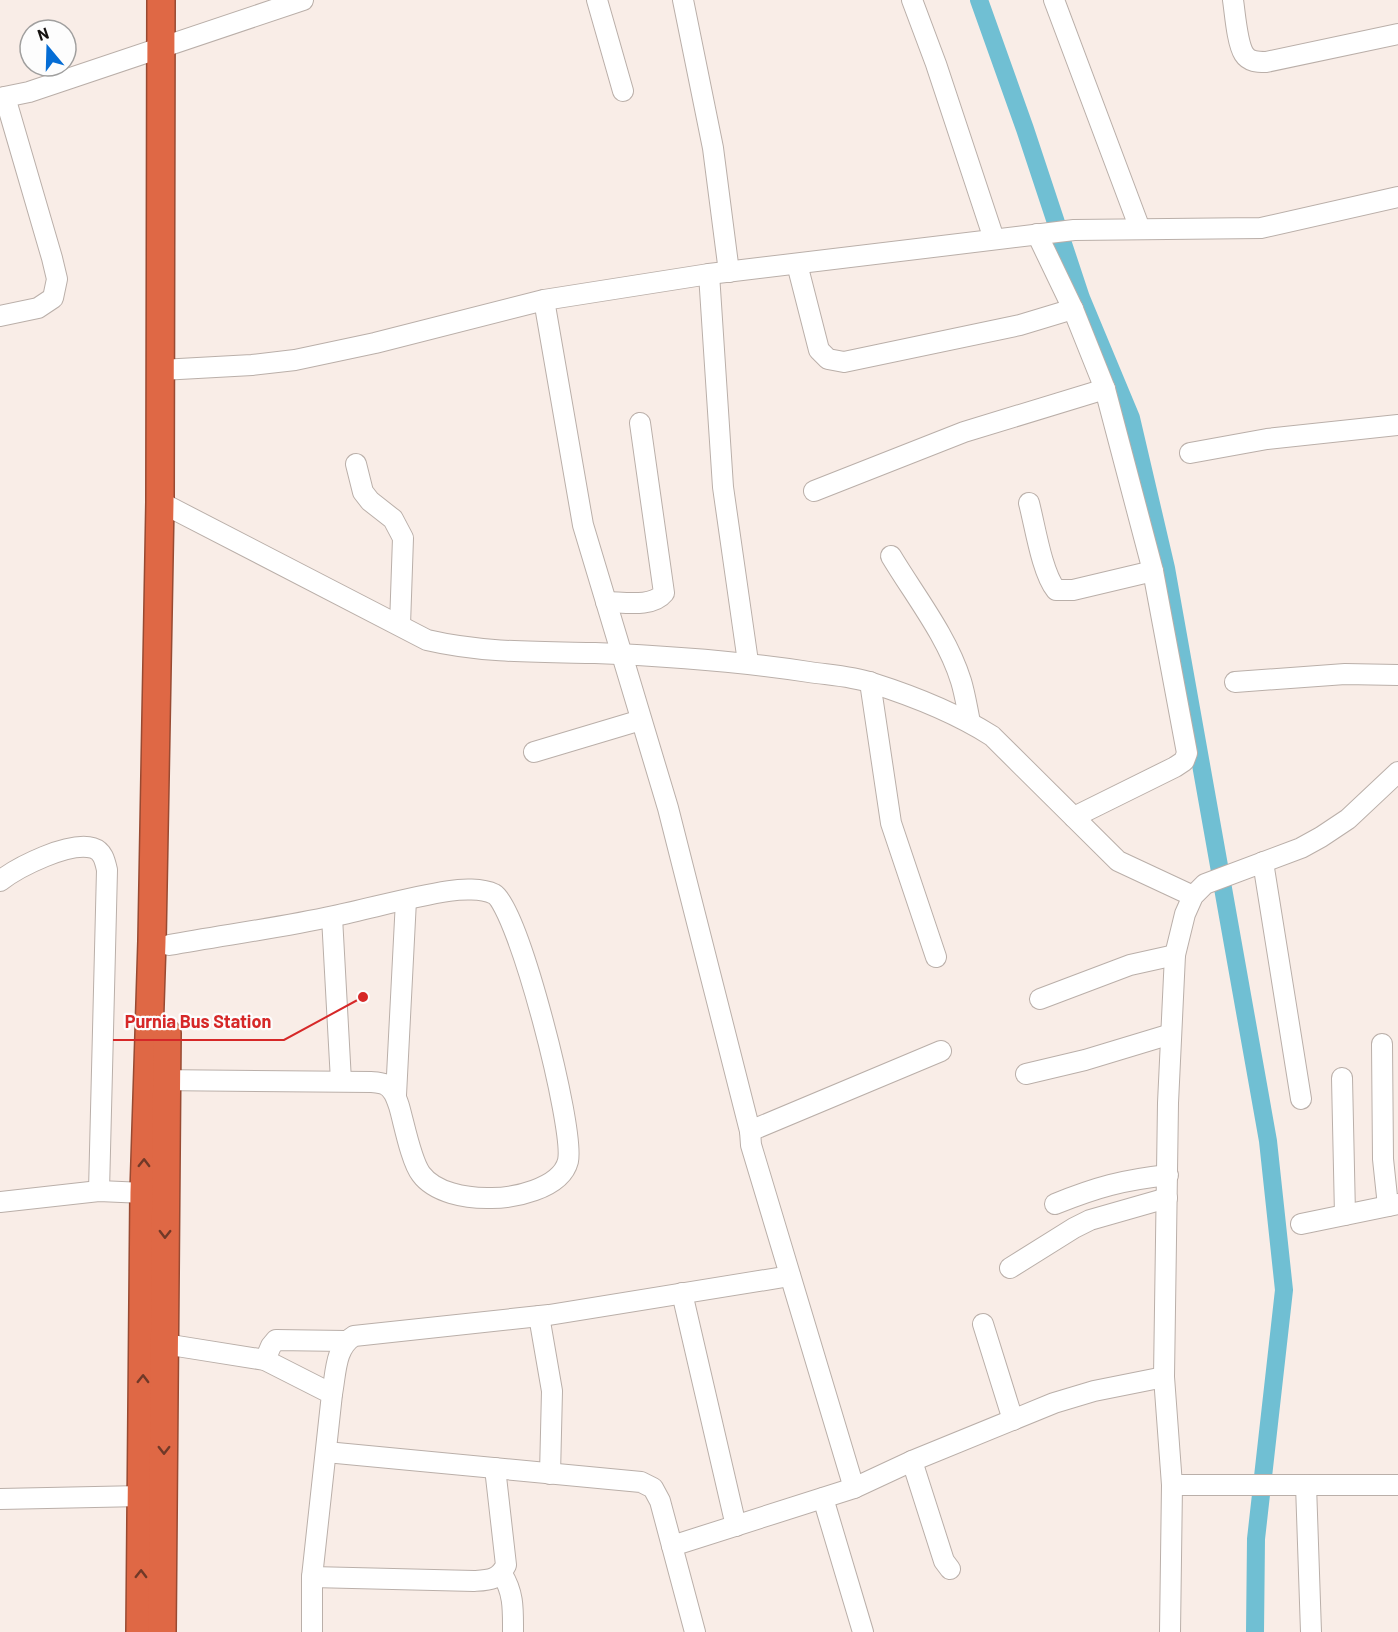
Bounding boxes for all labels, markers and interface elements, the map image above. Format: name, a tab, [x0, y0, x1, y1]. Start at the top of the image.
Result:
north arrow	[18, 18, 78, 78]
text: N	[35, 23, 51, 44]
callout: Purnia Bus Station	[113, 1004, 284, 1040]
text: Purnia Bus Station	[125, 1010, 271, 1032]
one-way arrow	[138, 1158, 151, 1167]
one-way arrow	[159, 1230, 172, 1239]
one-way arrow	[137, 1374, 149, 1383]
one-way arrow	[158, 1446, 170, 1455]
one-way arrow	[135, 1569, 147, 1578]

